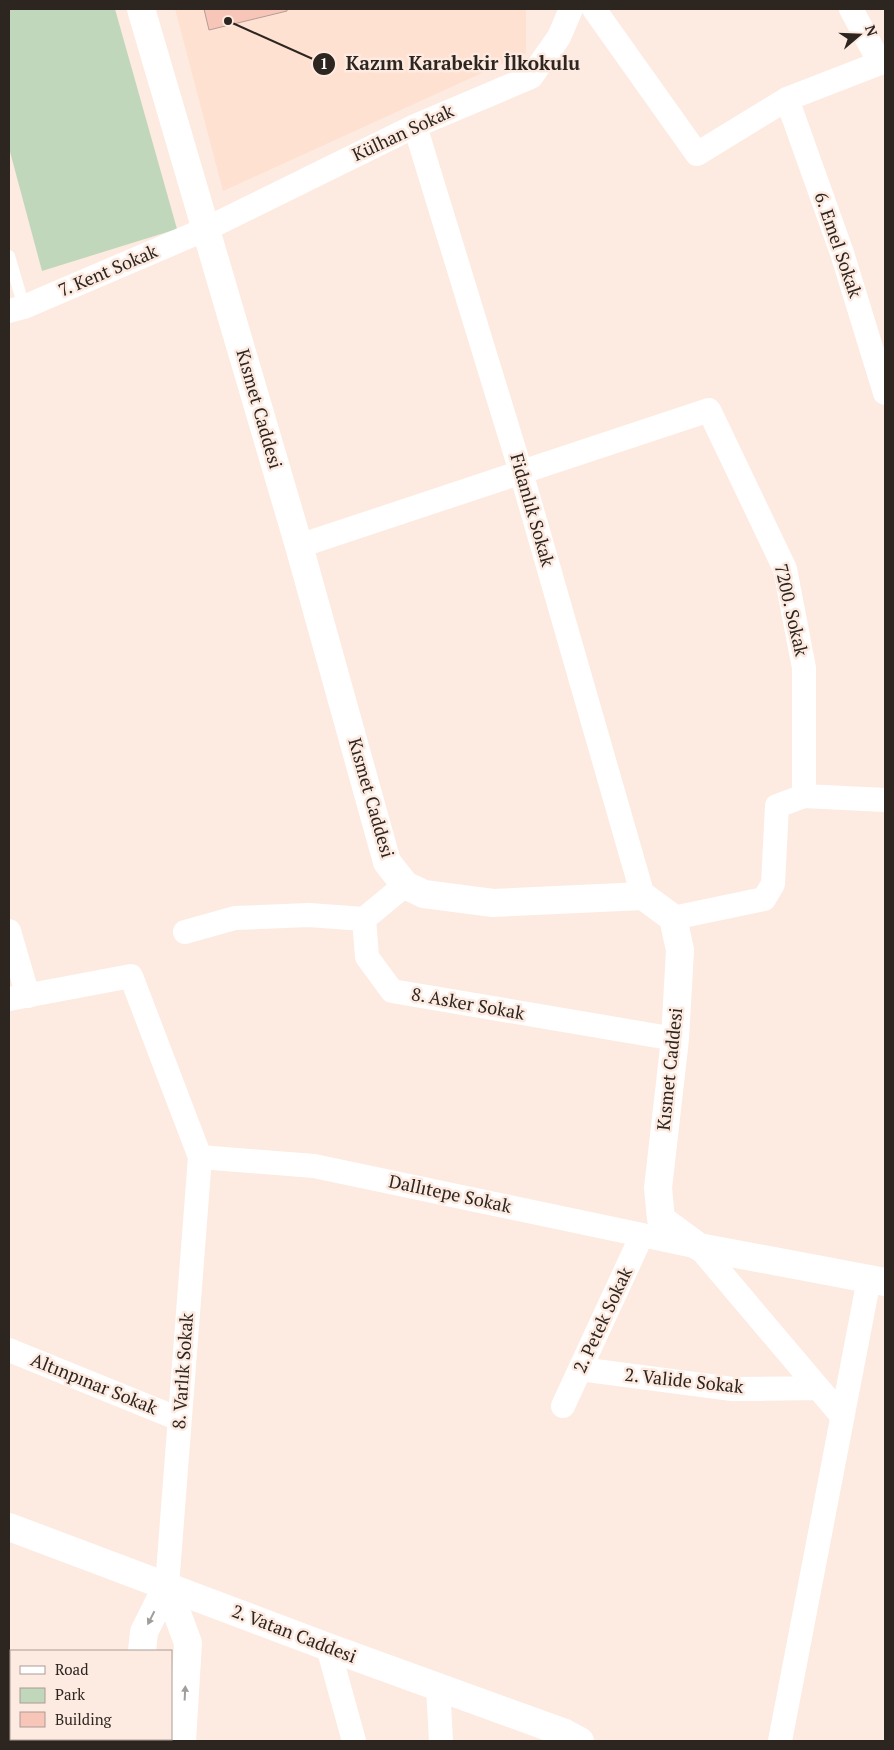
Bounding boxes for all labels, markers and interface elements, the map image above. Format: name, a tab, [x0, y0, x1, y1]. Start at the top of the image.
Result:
north arrow	[834, 10, 884, 60]
text: N	[861, 22, 883, 39]
callout: Kazım Karabekir İlkokulu	[311, 47, 590, 81]
text: Kazım Karabekir İlkokulu	[346, 50, 580, 75]
text: 1	[320, 53, 328, 73]
street label: Külhan Sokak	[348, 98, 458, 166]
street label: 6. Emel Sokak	[810, 189, 868, 301]
street label: 7. Kent Sokak	[54, 238, 161, 302]
street label: Kısmet Caddesi	[231, 346, 289, 471]
street label: Fidanlık Sokak	[505, 450, 561, 570]
street label: 7200. Sokak	[770, 561, 814, 659]
street label: Kısmet Caddesi	[343, 735, 401, 860]
street label: 8. Asker Sokak	[410, 981, 527, 1025]
street label: Kısmet Caddesi	[651, 1006, 687, 1132]
street label: Dallıtepe Sokak	[387, 1168, 514, 1218]
street label: 2. Petek Sokak	[567, 1262, 637, 1376]
street label: 8. Varlık Sokak	[166, 1311, 198, 1430]
street label: Altınpınar Sokak	[28, 1347, 162, 1420]
street label: 2. Valide Sokak	[624, 1362, 745, 1398]
street label: 2. Vatan Caddesi	[229, 1598, 360, 1668]
one-way arrow	[147, 1610, 155, 1625]
legend	[10, 1650, 172, 1740]
text: Road	[55, 1659, 88, 1679]
text: Park	[55, 1684, 85, 1704]
one-way arrow	[181, 1684, 189, 1700]
text: Building	[55, 1709, 113, 1729]

